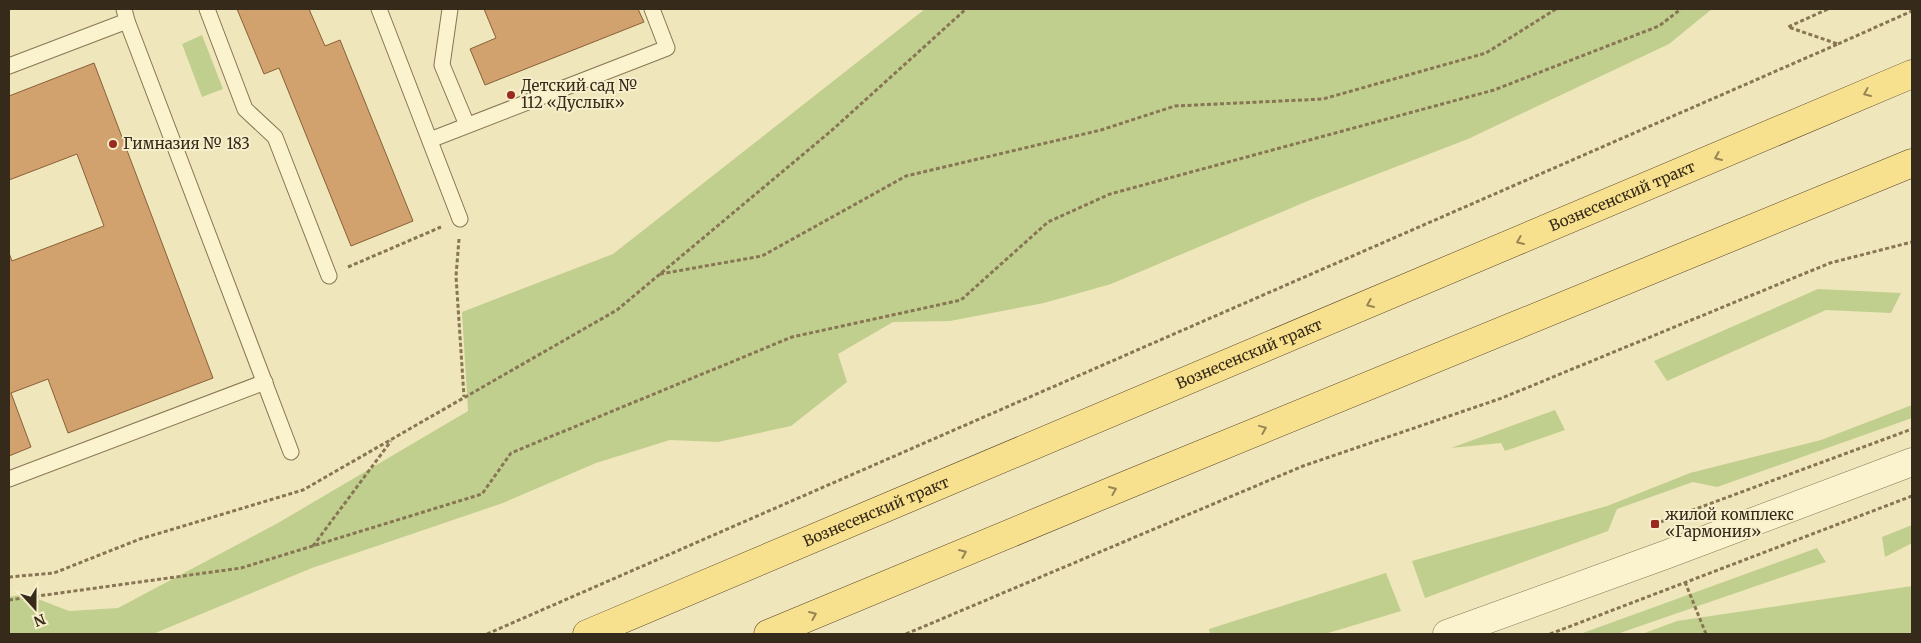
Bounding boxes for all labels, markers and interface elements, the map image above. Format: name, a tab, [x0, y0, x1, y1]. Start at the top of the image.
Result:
place label: Детский сад № 112 «Дуслык»	[521, 76, 638, 112]
one-way arrow	[1863, 87, 1872, 98]
marker: Детский сад № 112 «Дуслык»	[505, 89, 517, 101]
place label: Гимназия № 183	[123, 134, 250, 153]
marker: Гимназия № 183	[107, 138, 119, 150]
one-way arrow	[1714, 150, 1723, 161]
street label: Вознесенский тракт	[1546, 157, 1698, 235]
one-way arrow	[1516, 234, 1525, 245]
one-way arrow	[1366, 298, 1375, 309]
street label: Вознесенский тракт	[1173, 314, 1325, 393]
one-way arrow	[1258, 424, 1267, 435]
street label: Вознесенский тракт	[800, 472, 952, 551]
one-way arrow	[1108, 486, 1117, 497]
place label: жилой комплекс «Гармония»	[1665, 505, 1794, 541]
marker: жилой комплекс «Гармония»	[1649, 518, 1661, 530]
one-way arrow	[958, 549, 967, 559]
north arrow	[10, 583, 60, 633]
text: N	[31, 610, 48, 631]
one-way arrow	[808, 611, 817, 622]

